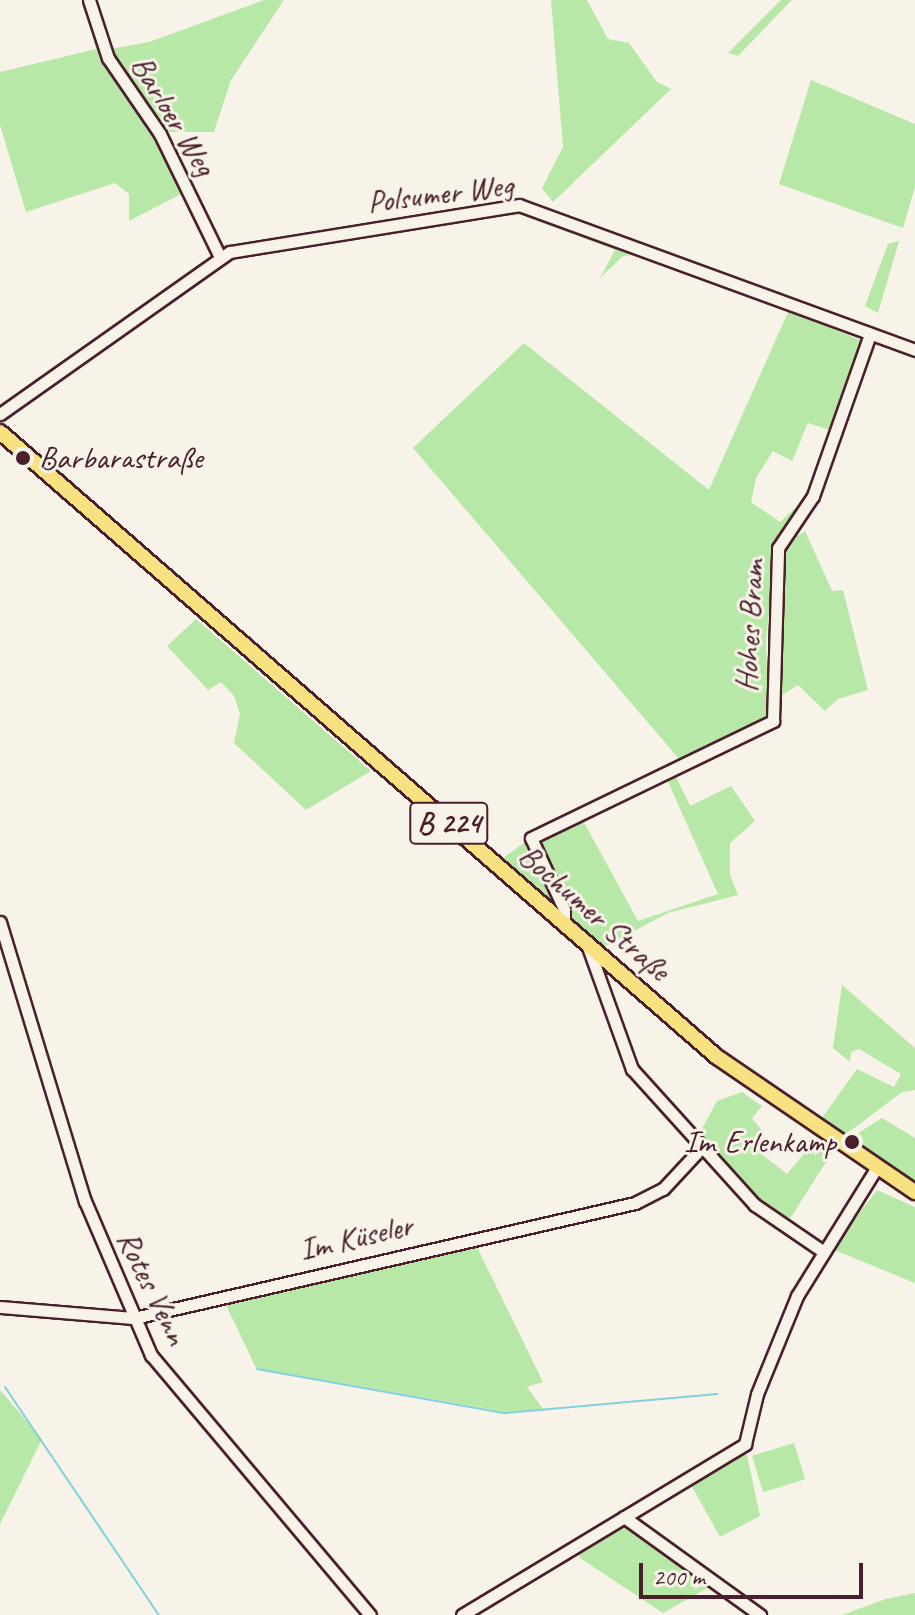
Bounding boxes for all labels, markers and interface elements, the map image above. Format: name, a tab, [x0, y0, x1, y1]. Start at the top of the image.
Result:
street label: Barloer Weg	[122, 49, 224, 183]
street label: Polsumer Weg	[365, 166, 515, 222]
place label: Barbarastraße	[39, 439, 203, 477]
marker: Barbarastraße	[14, 449, 32, 467]
street label: Hohes Bram	[727, 558, 773, 694]
road number: B 224	[409, 797, 489, 849]
street label: Bochumer Straße	[510, 837, 678, 989]
place label: Im Erlenkamp	[683, 1123, 836, 1161]
marker: Im Erlenkamp	[843, 1133, 861, 1151]
street label: Im Küseler	[296, 1206, 416, 1270]
street label: Rotes Venn	[108, 1225, 196, 1351]
scale bar	[643, 1547, 867, 1597]
text: 200 m	[653, 1562, 705, 1592]

